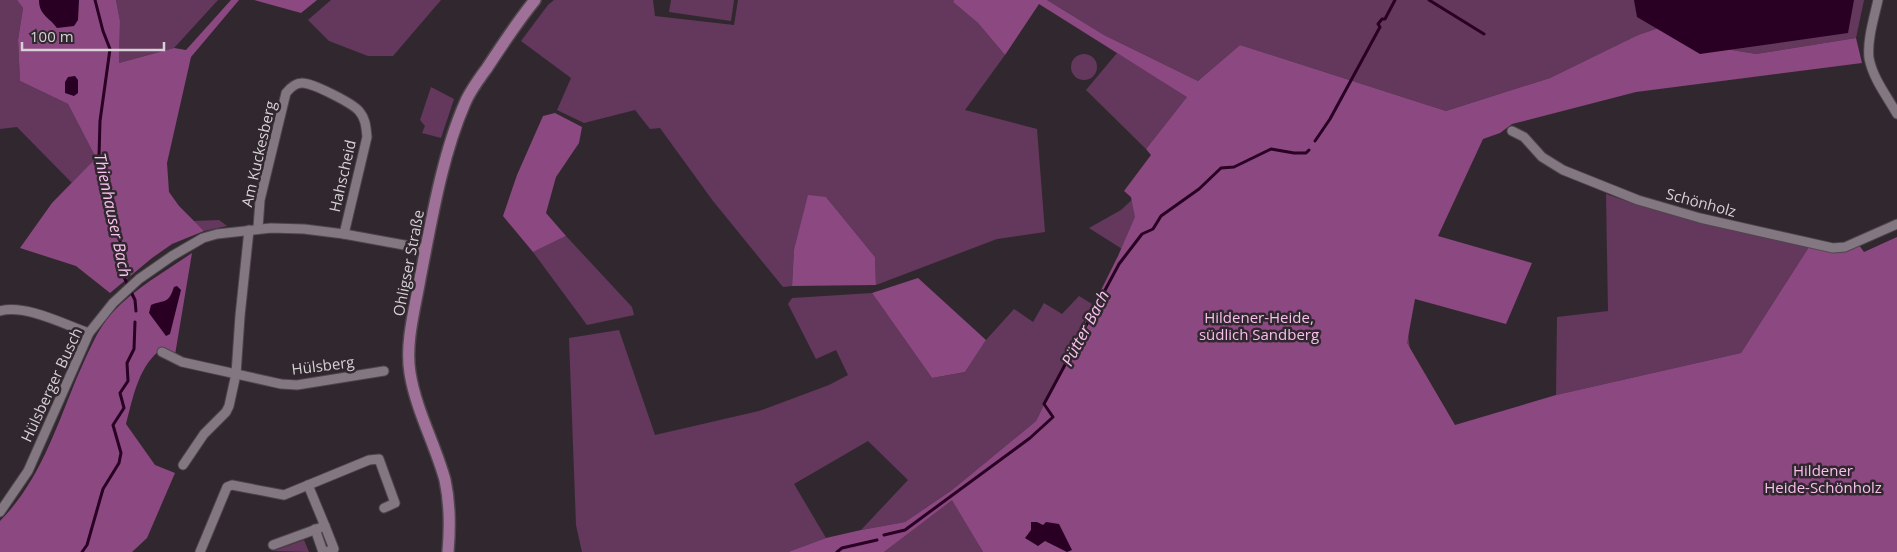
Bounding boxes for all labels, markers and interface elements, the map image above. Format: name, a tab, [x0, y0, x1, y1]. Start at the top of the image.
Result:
scale bar	[22, 20, 165, 52]
text: 100 m	[30, 26, 74, 46]
street label: Am Kuckesberg	[236, 99, 280, 209]
street label: Hahscheid	[324, 138, 360, 214]
water label: Thienhauser Bach	[89, 151, 137, 279]
street label: Schönholz	[1664, 183, 1739, 221]
street label: Ohligser Straße	[388, 208, 428, 318]
water label: Pütter Bach	[1056, 286, 1114, 370]
park label: Hildener-Heide, südlich Sandberg	[1199, 307, 1319, 344]
street label: Hülsberger Busch	[16, 324, 86, 445]
street label: Hülsberg	[290, 351, 355, 379]
park label: Hildener Heide-Schönholz	[1764, 460, 1882, 497]

